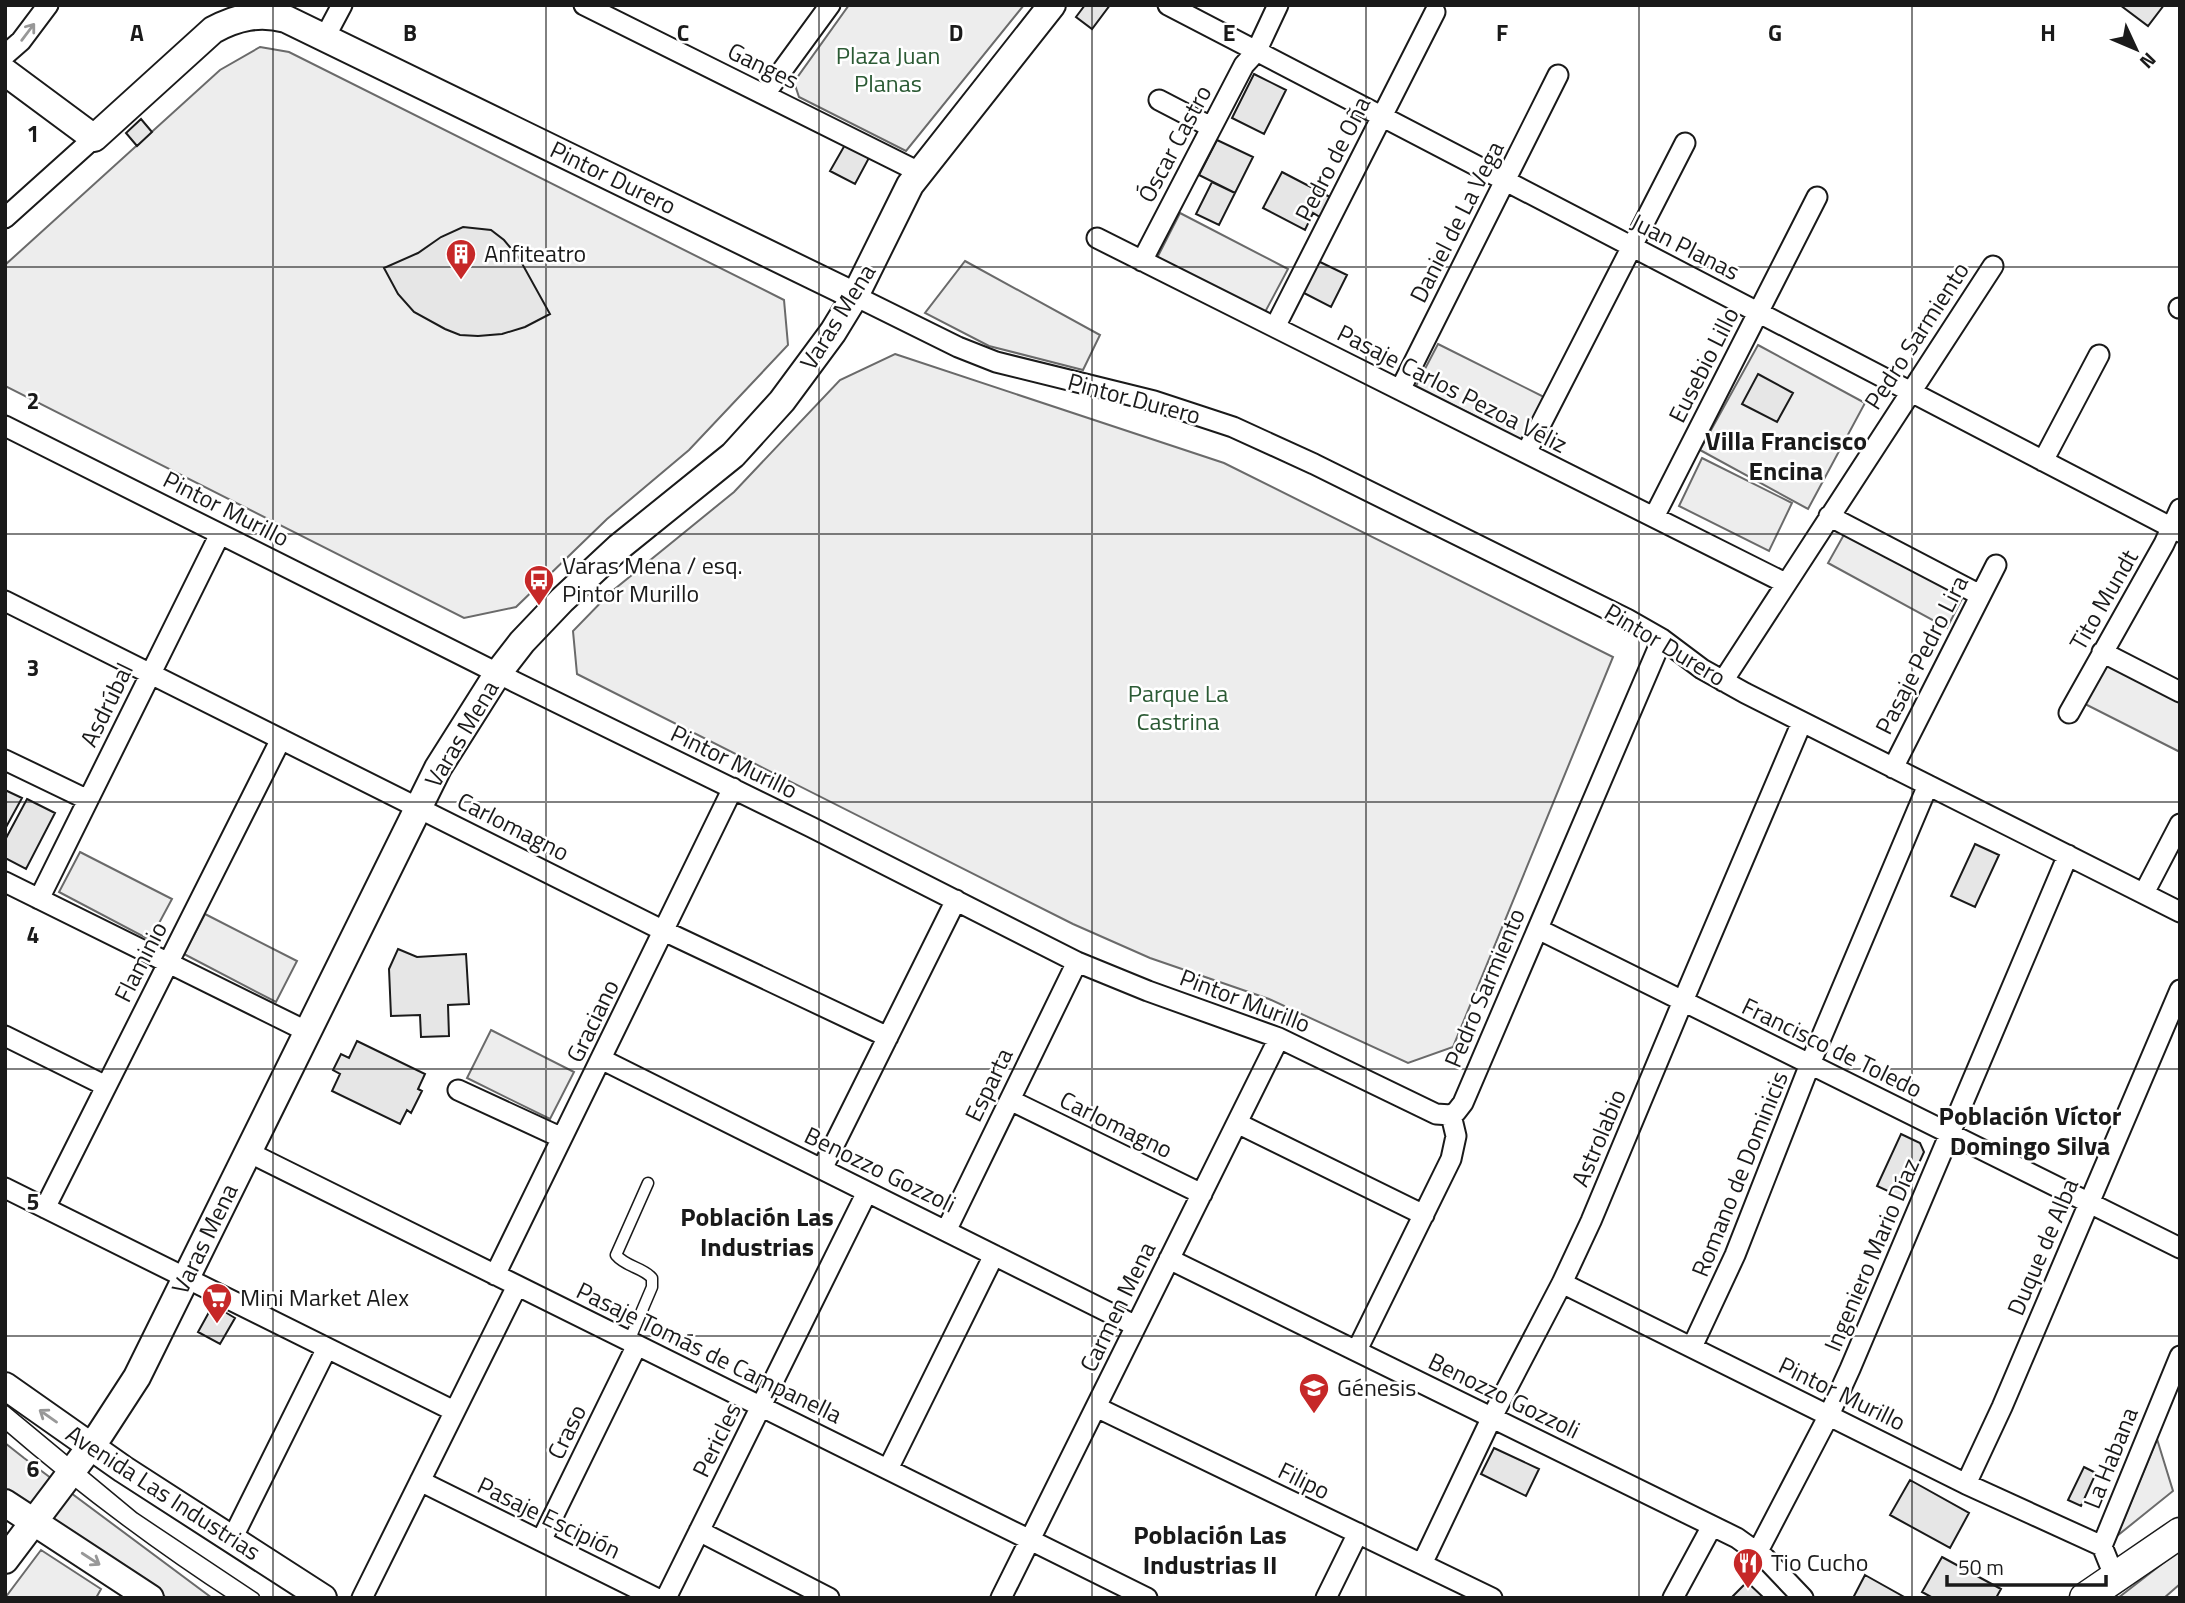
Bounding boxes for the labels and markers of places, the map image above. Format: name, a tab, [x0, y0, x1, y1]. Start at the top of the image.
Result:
place label: Anfiteatro	[484, 235, 586, 271]
building icon: Anfiteatro	[444, 237, 478, 281]
place label: Varas Mena / esq. Pintor Murillo	[562, 547, 743, 611]
bus stop icon: Varas Mena / esq. Pintor Murillo	[522, 563, 556, 607]
place label: Mini Market Alex	[240, 1279, 409, 1315]
supermarket icon: Mini Market Alex	[200, 1281, 234, 1325]
place label: Génesis	[1337, 1369, 1417, 1405]
school or university icon: Génesis	[1297, 1371, 1331, 1415]
place label: Tio Cucho	[1771, 1544, 1868, 1580]
restaurant icon: Tio Cucho	[1731, 1546, 1765, 1590]

